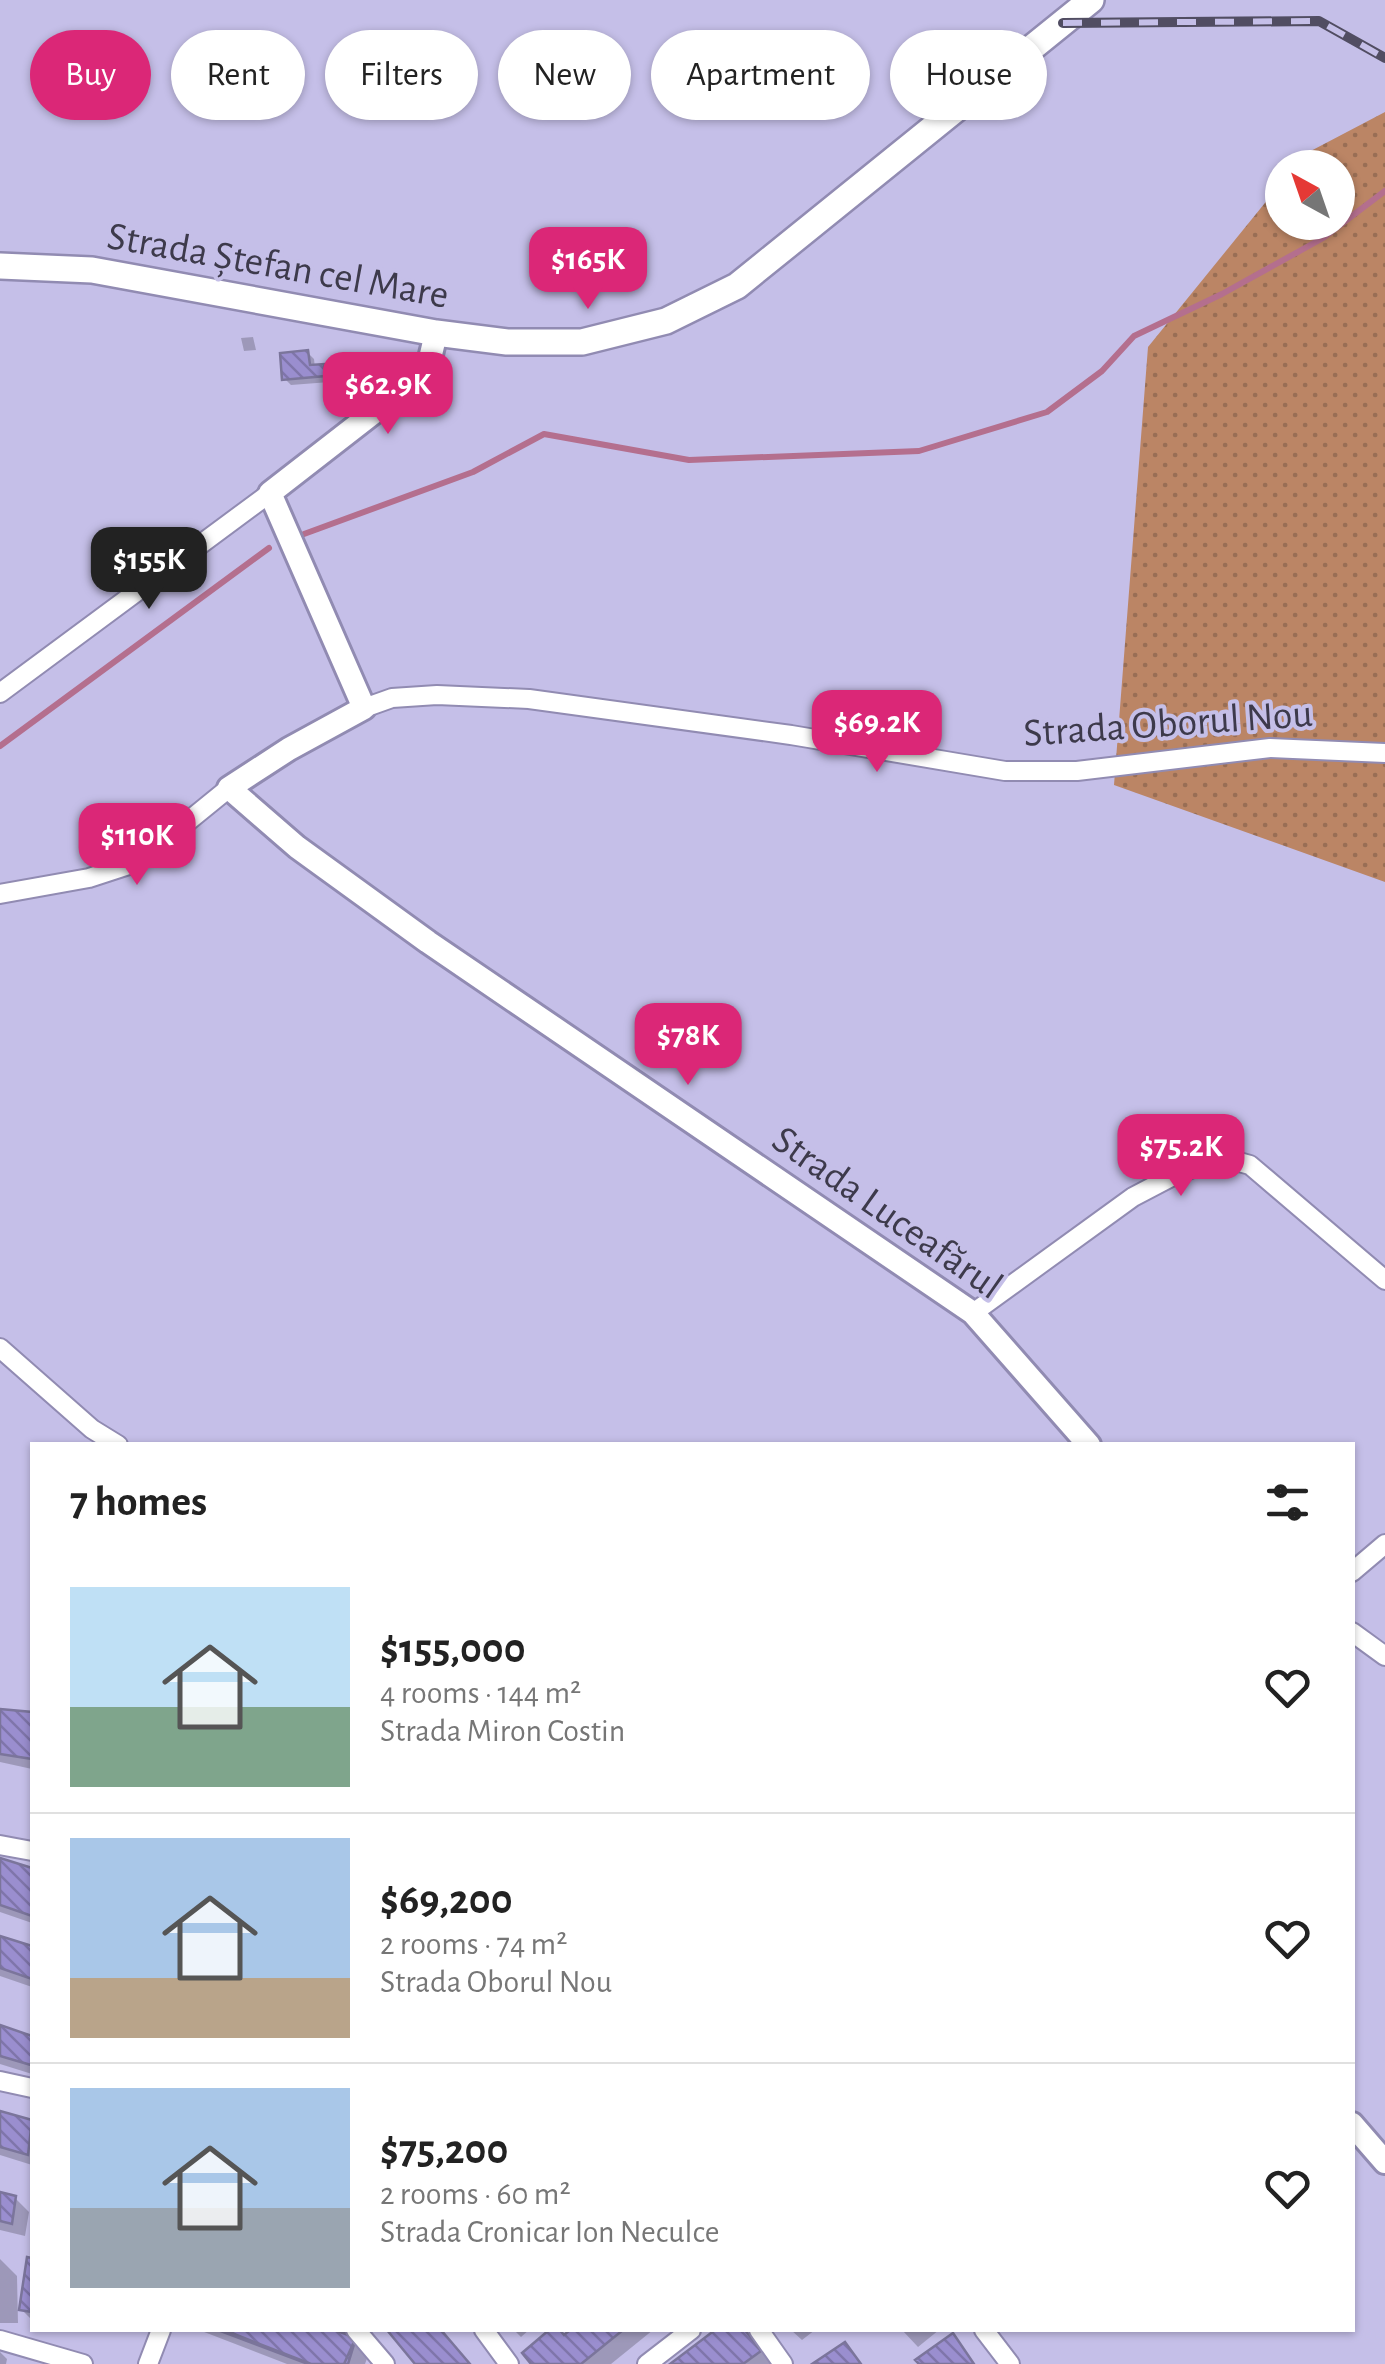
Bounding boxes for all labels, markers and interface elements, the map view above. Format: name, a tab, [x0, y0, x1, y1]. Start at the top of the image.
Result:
chip: Buy	[30, 30, 151, 120]
chip: Rent	[171, 30, 305, 120]
chip: Filters	[325, 30, 478, 120]
chip: New	[498, 30, 631, 120]
chip: Apartment	[651, 30, 870, 120]
chip: House	[890, 30, 1047, 120]
north arrow	[1265, 150, 1355, 240]
map controls	[1265, 150, 1355, 240]
street label: Strada Ștefan cel Mare	[104, 216, 452, 318]
pin: $165K	[518, 227, 658, 312]
text: $165K	[551, 243, 625, 275]
pin: $62.9K	[307, 352, 469, 437]
text: $62.9K	[345, 368, 431, 400]
pin: $155K	[79, 527, 219, 612]
text: $155K	[113, 543, 185, 575]
pin: $69.2K	[796, 690, 958, 775]
street label: Strada Oborul Nou	[1022, 694, 1314, 754]
text: $69.2K	[834, 706, 920, 738]
pin: $110K	[67, 803, 207, 888]
text: $110K	[101, 819, 173, 851]
pin: $78K	[629, 1003, 747, 1088]
text: $78K	[657, 1019, 719, 1051]
pin: $75.2K	[1100, 1114, 1262, 1199]
street label: Strada Luceafărul	[765, 1119, 1009, 1307]
text: $75.2K	[1139, 1130, 1223, 1162]
icon: filters	[1260, 1475, 1315, 1530]
text: 7 homes	[70, 1481, 207, 1523]
icon: home	[150, 1627, 270, 1747]
text: $155,000	[380, 1628, 526, 1670]
icon: heart	[1260, 1660, 1315, 1715]
text: 4 rooms · 144 m²	[380, 1677, 581, 1709]
text: Strada Miron Costin	[380, 1715, 625, 1747]
icon: home	[150, 1878, 270, 1998]
text: $69,200	[380, 1879, 513, 1921]
icon: heart	[1260, 1911, 1315, 1966]
text: 2 rooms · 74 m²	[380, 1928, 567, 1960]
text: Strada Oborul Nou	[380, 1966, 612, 1998]
icon: home	[150, 2128, 270, 2248]
text: $75,200	[380, 2129, 508, 2171]
icon: heart	[1260, 2161, 1315, 2216]
text: 2 rooms · 60 m²	[380, 2178, 571, 2210]
text: Strada Cronicar Ion Neculce	[380, 2216, 719, 2248]

